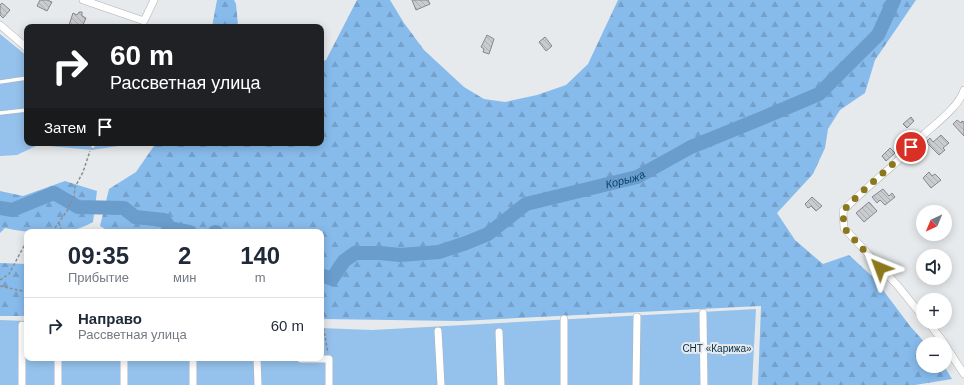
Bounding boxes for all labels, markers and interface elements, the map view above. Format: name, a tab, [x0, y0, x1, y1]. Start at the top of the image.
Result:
icon: right	[44, 40, 96, 92]
text: 60 m	[110, 40, 174, 71]
text: Рассветная улица	[110, 73, 261, 93]
icon: arrive	[94, 116, 116, 138]
text: Затем	[44, 119, 86, 136]
pin	[894, 130, 928, 164]
icon: arrive	[900, 136, 922, 158]
water label: Корыжа	[604, 168, 647, 190]
north arrow	[916, 205, 952, 241]
map controls	[916, 205, 952, 373]
text: 09:35	[68, 242, 129, 269]
text: 2	[178, 242, 191, 269]
text: 140	[240, 242, 280, 269]
position arrow	[859, 247, 901, 289]
button: sound	[916, 249, 952, 285]
text: Прибытие	[68, 270, 129, 285]
text: мин	[173, 270, 196, 285]
text: m	[255, 270, 266, 285]
button: +	[916, 293, 952, 329]
text: Направо	[78, 310, 142, 327]
icon: right	[44, 315, 66, 337]
text: 60 m	[271, 317, 304, 334]
text: Рассветная улица	[78, 327, 187, 342]
button: −	[916, 337, 952, 373]
park label: СНТ «Карижа»	[682, 343, 752, 354]

